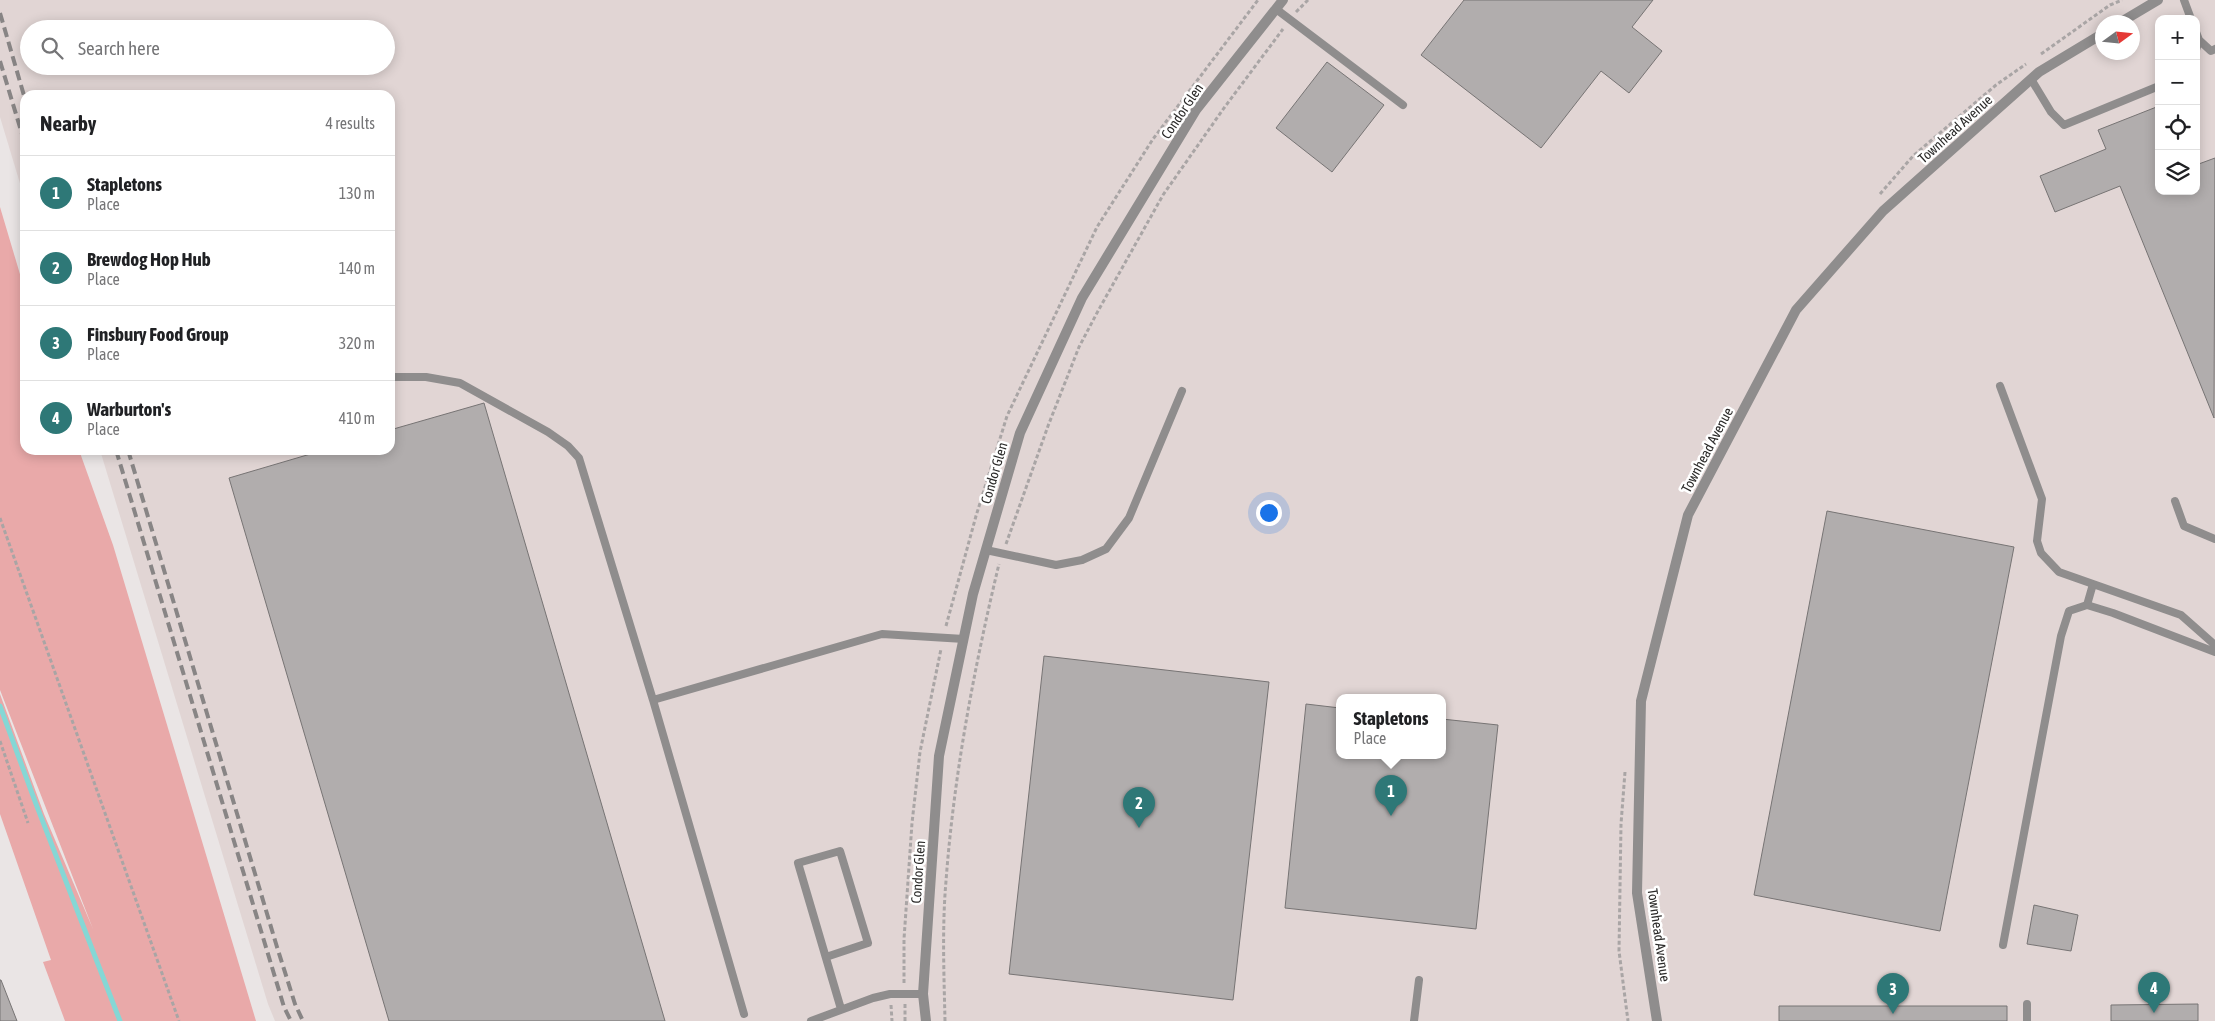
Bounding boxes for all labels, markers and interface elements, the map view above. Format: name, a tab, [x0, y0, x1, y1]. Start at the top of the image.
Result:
north arrow	[2095, 15, 2140, 60]
map controls	[2155, 15, 2200, 195]
button: +	[2155, 15, 2200, 60]
search box	[20, 20, 395, 75]
icon: search	[38, 34, 66, 62]
text: Search here	[78, 37, 160, 59]
button: −	[2155, 60, 2200, 105]
street label: Condor Glen	[1158, 80, 1206, 142]
street label: Townhead Avenue	[1915, 92, 1995, 166]
button: locate	[2155, 105, 2200, 150]
text: Nearby	[40, 111, 96, 135]
text: 4 results	[325, 114, 375, 132]
button: layers	[2155, 150, 2200, 195]
text: Stapletons	[87, 173, 162, 195]
text: 1	[52, 184, 60, 202]
text: 130 m	[339, 184, 375, 202]
text: Place	[87, 195, 120, 213]
text: Brewdog Hop Hub	[87, 248, 211, 270]
text: 2	[52, 259, 60, 277]
text: 140 m	[339, 259, 375, 277]
text: Place	[87, 270, 120, 288]
text: Finsbury Food Group	[87, 323, 229, 345]
text: 3	[52, 334, 60, 352]
text: 320 m	[339, 334, 375, 352]
text: Place	[87, 345, 120, 363]
text: Warburton's	[87, 398, 171, 420]
street label: Townhead Avenue	[1678, 405, 1736, 495]
text: 4	[52, 409, 60, 427]
text: 410 m	[339, 409, 375, 427]
text: Place	[87, 420, 120, 438]
street label: Condor Glen	[978, 440, 1010, 506]
your location	[1256, 500, 1282, 526]
popup	[1336, 694, 1446, 759]
text: Stapletons	[1354, 707, 1428, 729]
text: Place	[1354, 729, 1386, 747]
pin: 1	[1375, 775, 1407, 816]
pin: 2	[1123, 787, 1155, 828]
street label: Condor Glen	[908, 840, 928, 904]
street label: Townhead Avenue	[1645, 887, 1673, 983]
pin: 4	[2138, 972, 2170, 1013]
pin: 3	[1877, 973, 1909, 1014]

